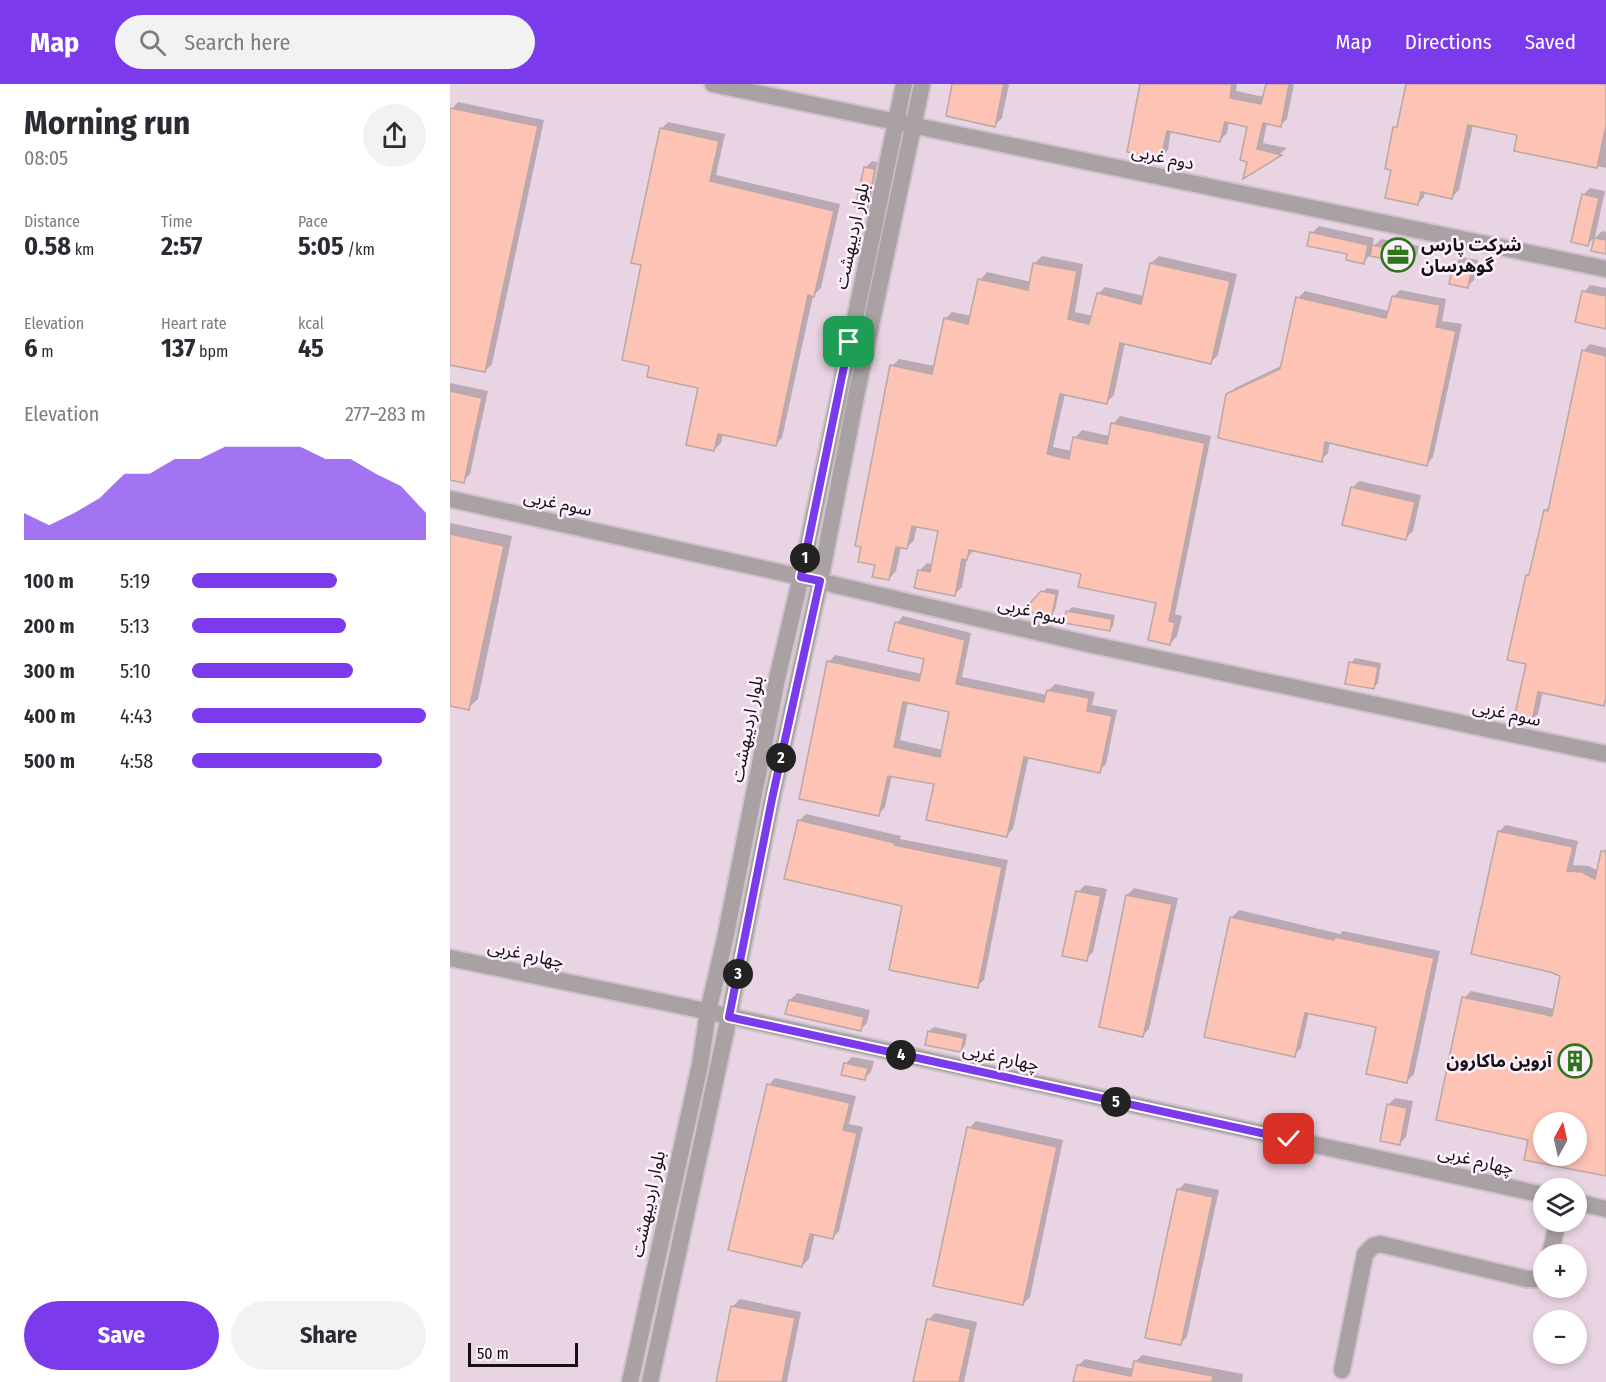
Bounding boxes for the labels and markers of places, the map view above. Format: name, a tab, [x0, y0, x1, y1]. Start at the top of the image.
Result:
place label: شرکت پارس گوهرسان	[1421, 234, 1522, 277]
office icon: شرکت پارس گوهرسان	[1380, 237, 1416, 273]
pin	[823, 316, 874, 367]
pin: 1	[790, 543, 820, 573]
pin: 2	[766, 743, 796, 773]
pin: 3	[723, 959, 753, 989]
pin: 4	[886, 1040, 916, 1070]
building icon: آروین ماکارون	[1557, 1043, 1593, 1079]
place label: آروین ماکارون	[1446, 1050, 1553, 1072]
pin: 5	[1101, 1087, 1131, 1117]
pin	[1263, 1113, 1314, 1164]

